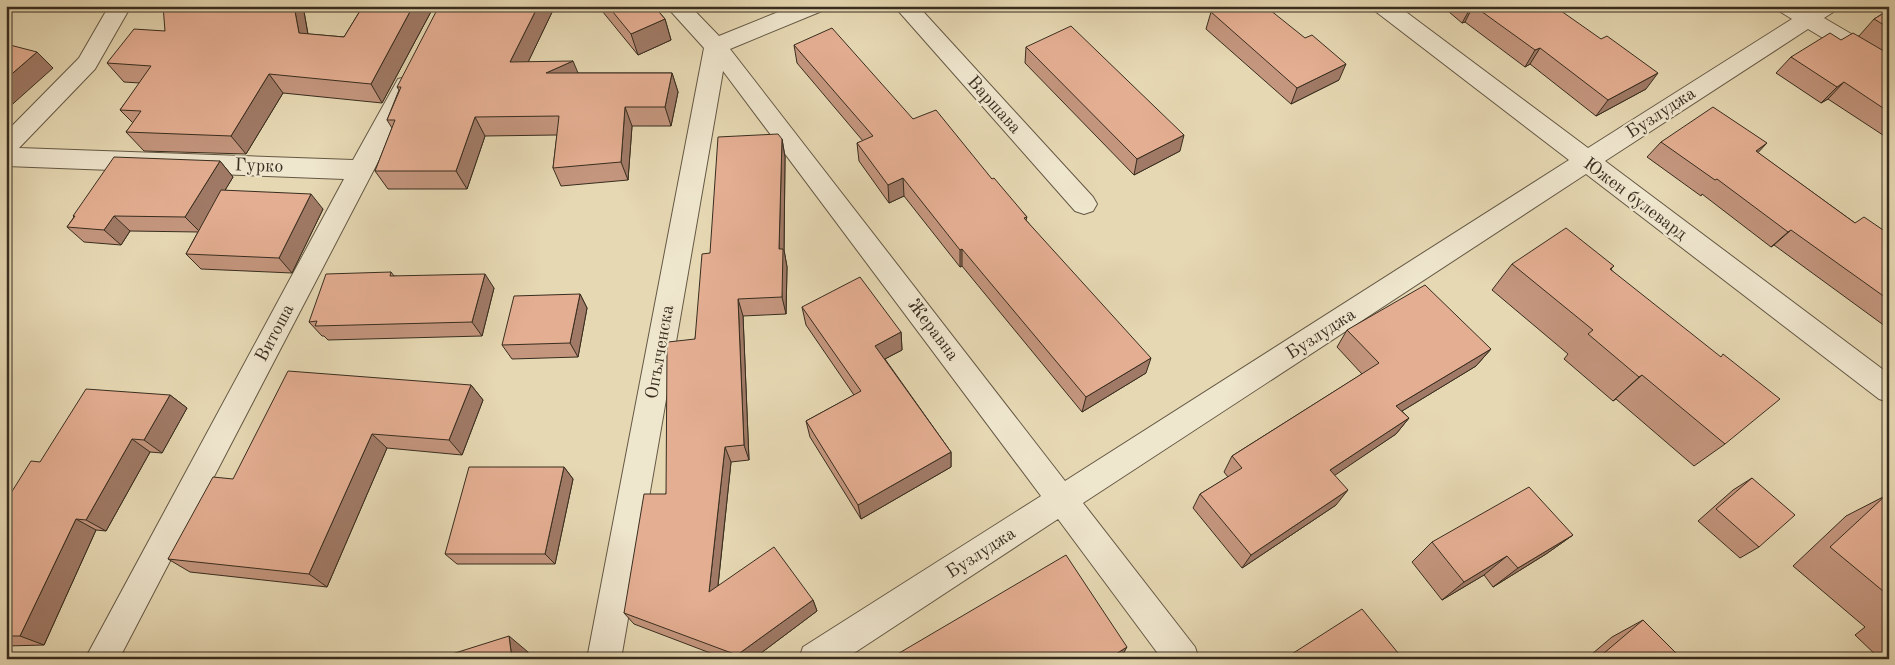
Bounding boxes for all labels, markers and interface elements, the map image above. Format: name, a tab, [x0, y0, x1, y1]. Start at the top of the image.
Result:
street label: Варшава	[964, 73, 1024, 137]
street label: Бузлуджа	[1623, 84, 1699, 142]
street label: Южен булевард	[1580, 154, 1690, 244]
street label: Гурко	[234, 156, 284, 176]
street label: Жеравна	[904, 296, 962, 364]
street label: Витоша	[252, 301, 298, 365]
street label: Опълченска	[643, 304, 677, 400]
street label: Бузлуджа	[1283, 305, 1359, 363]
street label: Бузлуджа	[943, 524, 1019, 582]

